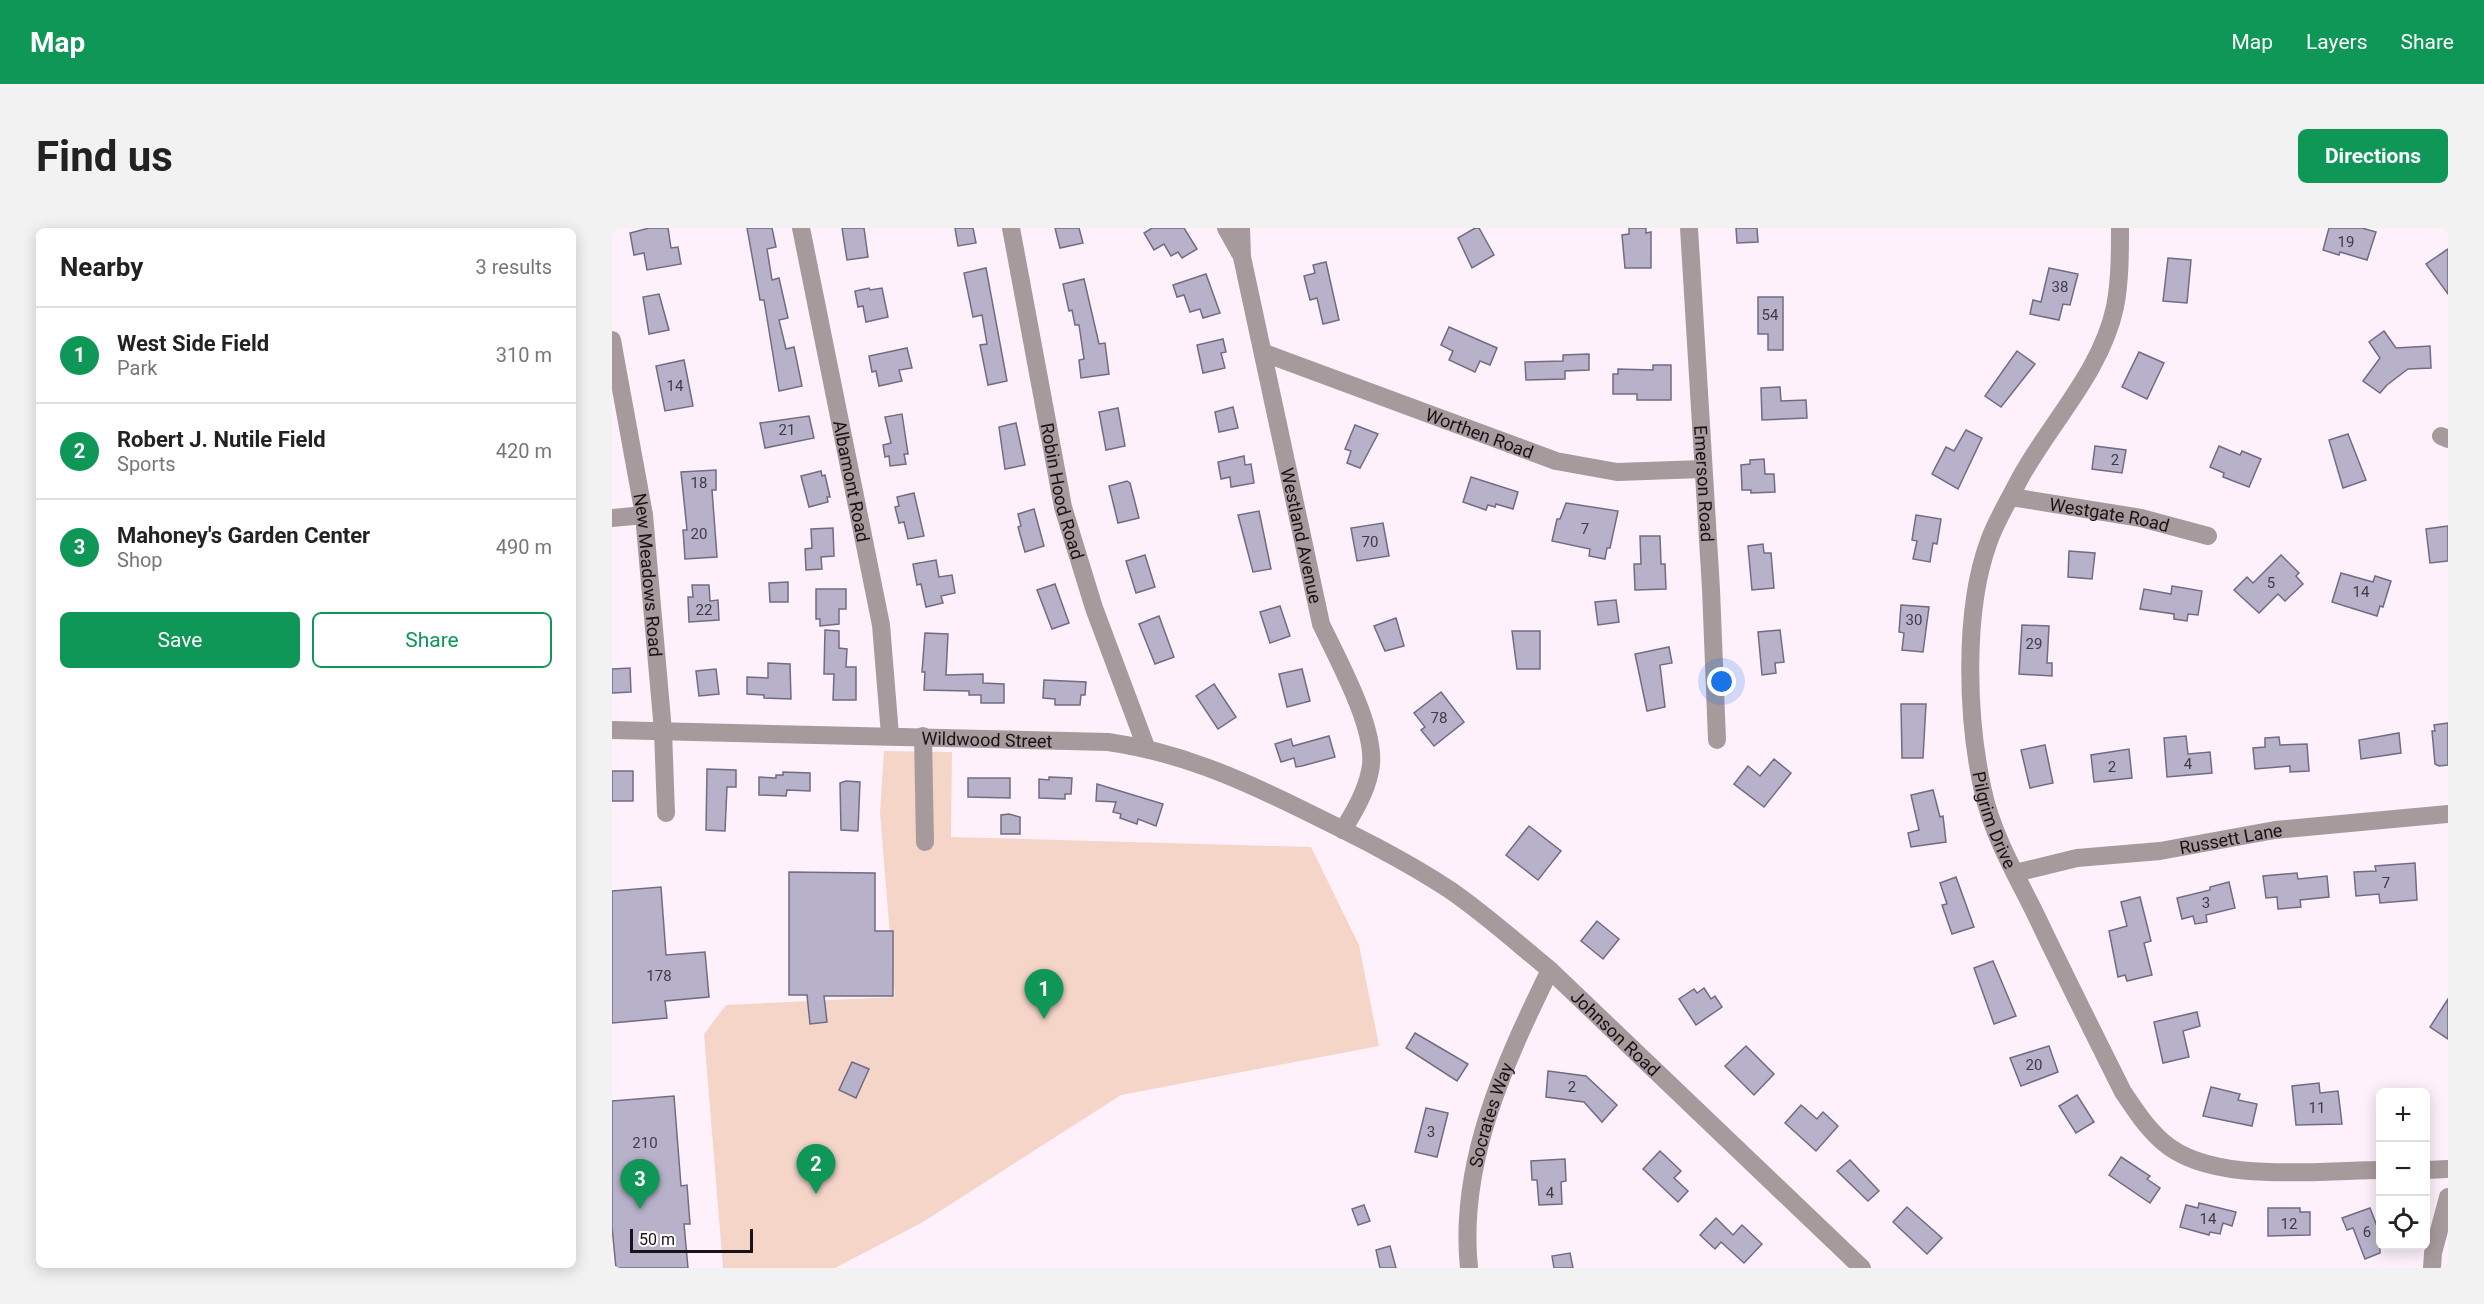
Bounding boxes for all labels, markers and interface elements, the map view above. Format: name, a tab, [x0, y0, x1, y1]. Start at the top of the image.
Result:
text: Map	[30, 26, 85, 59]
text: Map	[2231, 30, 2273, 54]
text: Layers	[2306, 30, 2367, 54]
text: Share	[2400, 30, 2454, 54]
button: Directions	[2298, 129, 2448, 183]
text: Find us	[36, 132, 173, 181]
house number: 19	[2338, 233, 2354, 251]
text: Nearby	[60, 252, 143, 282]
text: 3 results	[476, 255, 552, 279]
house number: 38	[2052, 278, 2068, 296]
house number: 54	[1762, 306, 1779, 324]
text: West Side Field	[117, 331, 269, 356]
text: 1	[74, 343, 85, 367]
text: 310 m	[496, 343, 552, 367]
text: Park	[117, 356, 157, 380]
house number: 14	[667, 377, 684, 395]
street label: Worthen Road	[1423, 403, 1537, 462]
street label: Albamont Road	[829, 418, 874, 544]
house number: 21	[779, 421, 795, 439]
street label: Robin Hood Road	[1037, 421, 1089, 562]
street label: Emerson Road	[1691, 425, 1719, 543]
text: Robert J. Nutile Field	[117, 427, 326, 452]
text: 2	[74, 439, 85, 463]
text: 420 m	[496, 439, 552, 463]
house number: 2	[2111, 451, 2119, 469]
text: Sports	[117, 452, 176, 476]
street label: Westland Avenue	[1277, 466, 1327, 605]
house number: 18	[691, 474, 707, 492]
street label: New Meadows Road	[630, 491, 667, 658]
street label: Westgate Road	[2048, 493, 2172, 536]
house number: 7	[1581, 520, 1589, 538]
text: Mahoney's Garden Center	[117, 523, 370, 548]
house number: 20	[691, 525, 707, 543]
house number: 70	[1362, 533, 1378, 551]
text: 3	[74, 535, 85, 559]
text: 490 m	[496, 535, 552, 559]
text: Shop	[117, 548, 163, 572]
house number: 5	[2267, 574, 2275, 592]
house number: 14	[2353, 583, 2370, 601]
house number: 22	[696, 601, 712, 619]
house number: 30	[1906, 611, 1922, 629]
button: Save	[60, 612, 300, 668]
button: Share	[312, 612, 552, 668]
house number: 29	[2026, 635, 2042, 653]
your location	[1707, 667, 1736, 696]
house number: 78	[1431, 709, 1447, 727]
street label: Wildwood Street	[921, 727, 1053, 751]
house number: 4	[2184, 755, 2193, 773]
house number: 2	[2108, 758, 2116, 776]
street label: Pilgrim Drive	[1969, 770, 2021, 872]
street label: Russett Lane	[2177, 819, 2283, 858]
house number: 7	[2382, 874, 2390, 892]
house number: 3	[2202, 894, 2210, 912]
house number: 178	[646, 967, 672, 985]
pin: 1	[1024, 970, 1064, 1019]
street label: Johnson Road	[1567, 985, 1665, 1080]
house number: 20	[2026, 1056, 2042, 1074]
street label: Socrates Way	[1464, 1059, 1517, 1169]
house number: 2	[1568, 1078, 1576, 1096]
map controls	[2376, 1088, 2430, 1250]
button: +	[2376, 1088, 2430, 1142]
house number: 11	[2309, 1099, 2325, 1117]
house number: 3	[1427, 1123, 1435, 1141]
house number: 210	[632, 1134, 658, 1152]
button: −	[2376, 1142, 2430, 1196]
pin: 2	[796, 1144, 836, 1194]
pin: 3	[621, 1160, 660, 1209]
house number: 4	[1546, 1184, 1555, 1202]
button: locate	[2376, 1196, 2430, 1250]
house number: 14	[2200, 1210, 2217, 1228]
house number: 12	[2281, 1215, 2297, 1233]
house number: 6	[2363, 1223, 2371, 1241]
scale bar	[630, 1226, 753, 1254]
text: 50 m	[639, 1230, 675, 1249]

